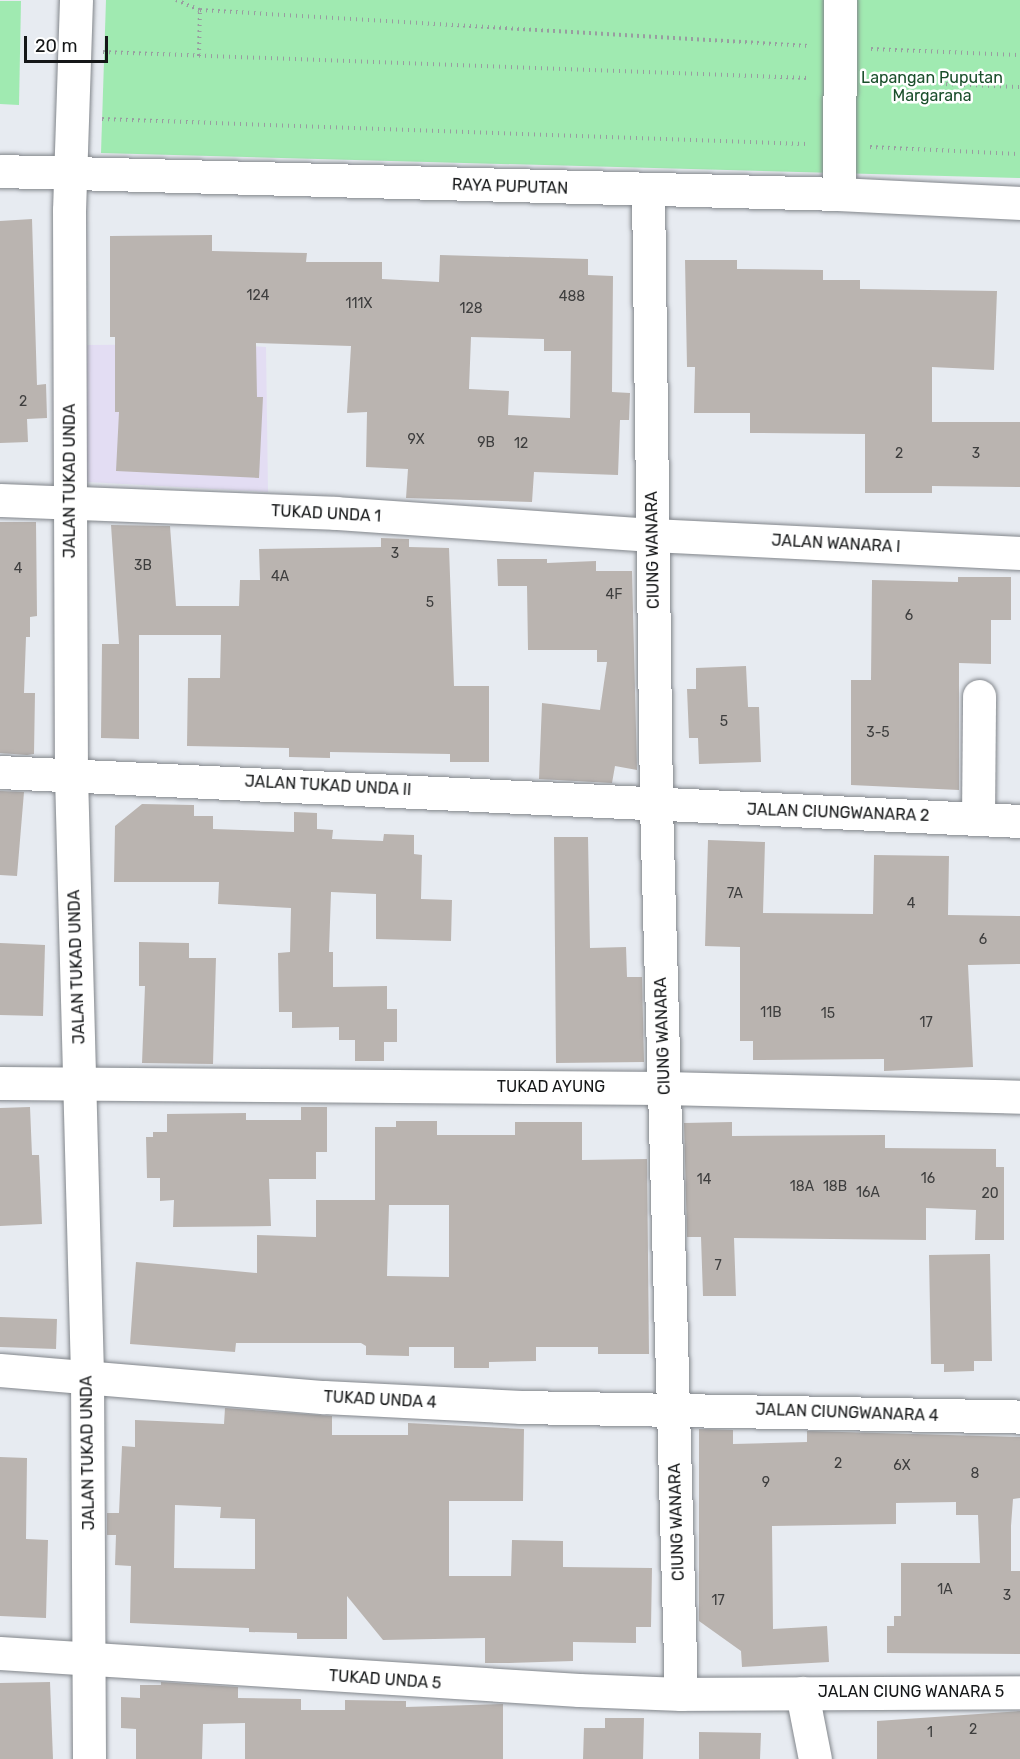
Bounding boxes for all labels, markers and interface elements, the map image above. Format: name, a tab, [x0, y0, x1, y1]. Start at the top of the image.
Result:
scale bar	[27, 24, 111, 62]
text: 20 m	[35, 35, 77, 57]
park label: Lapangan Puputan Margarana	[861, 68, 1003, 106]
street label: RAYA PUPUTAN	[451, 175, 569, 199]
house number: 124	[247, 288, 269, 304]
house number: 488	[559, 289, 585, 305]
house number: 111X	[346, 296, 372, 312]
house number: 128	[459, 301, 483, 317]
house number: 2	[19, 394, 27, 410]
street label: JALAN TUKAD UNDA	[60, 403, 80, 559]
house number: 9X	[407, 432, 425, 448]
house number: 9B	[477, 435, 495, 451]
house number: 12	[514, 436, 528, 452]
house number: 2	[895, 446, 903, 462]
house number: 3	[972, 446, 980, 462]
street label: CIUNG WANARA	[642, 491, 664, 609]
street label: TUKAD UNDA 1	[270, 502, 382, 526]
street label: JALAN WANARA I	[771, 531, 901, 557]
house number: 3	[391, 546, 399, 562]
house number: 3B	[134, 558, 152, 574]
house number: 4	[14, 561, 22, 577]
house number: 4A	[271, 569, 289, 585]
house number: 4F	[606, 587, 622, 603]
house number: 5	[426, 595, 434, 611]
house number: 6	[905, 608, 913, 624]
house number: 5	[720, 714, 728, 730]
house number: 3-5	[866, 725, 890, 741]
street label: JALAN TUKAD UNDA II	[244, 772, 412, 800]
street label: JALAN CIUNGWANARA 2	[746, 800, 930, 826]
house number: 7A	[727, 886, 743, 902]
street label: JALAN TUKAD UNDA	[65, 889, 89, 1045]
house number: 4	[907, 896, 915, 912]
house number: 6	[979, 932, 987, 948]
street label: CIUNG WANARA	[651, 977, 675, 1095]
house number: 11B	[760, 1005, 782, 1021]
house number: 15	[821, 1006, 835, 1022]
house number: 17	[919, 1015, 933, 1031]
street label: TUKAD AYUNG	[497, 1077, 605, 1097]
house number: 16	[921, 1171, 935, 1187]
house number: 14	[697, 1172, 711, 1188]
house number: 18A	[790, 1179, 814, 1195]
house number: 18B	[823, 1179, 847, 1195]
house number: 16A	[856, 1185, 880, 1201]
house number: 20	[981, 1186, 999, 1202]
house number: 7	[714, 1258, 722, 1274]
street label: JALAN TUKAD UNDA	[77, 1375, 99, 1531]
street label: TUKAD UNDA 4	[323, 1387, 437, 1413]
street label: JALAN CIUNGWANARA 4	[755, 1400, 939, 1426]
house number: 2	[834, 1456, 842, 1472]
house number: 6X	[893, 1458, 911, 1474]
street label: CIUNG WANARA	[665, 1463, 689, 1581]
house number: 8	[971, 1466, 979, 1482]
house number: 9	[762, 1475, 770, 1491]
house number: 1A	[937, 1582, 953, 1598]
house number: 3	[1003, 1588, 1011, 1604]
house number: 17	[711, 1593, 725, 1609]
street label: TUKAD UNDA 5	[328, 1666, 442, 1694]
street label: JALAN CIUNG WANARA 5	[817, 1682, 1005, 1702]
house number: 2	[969, 1722, 977, 1738]
house number: 1	[927, 1725, 933, 1741]

